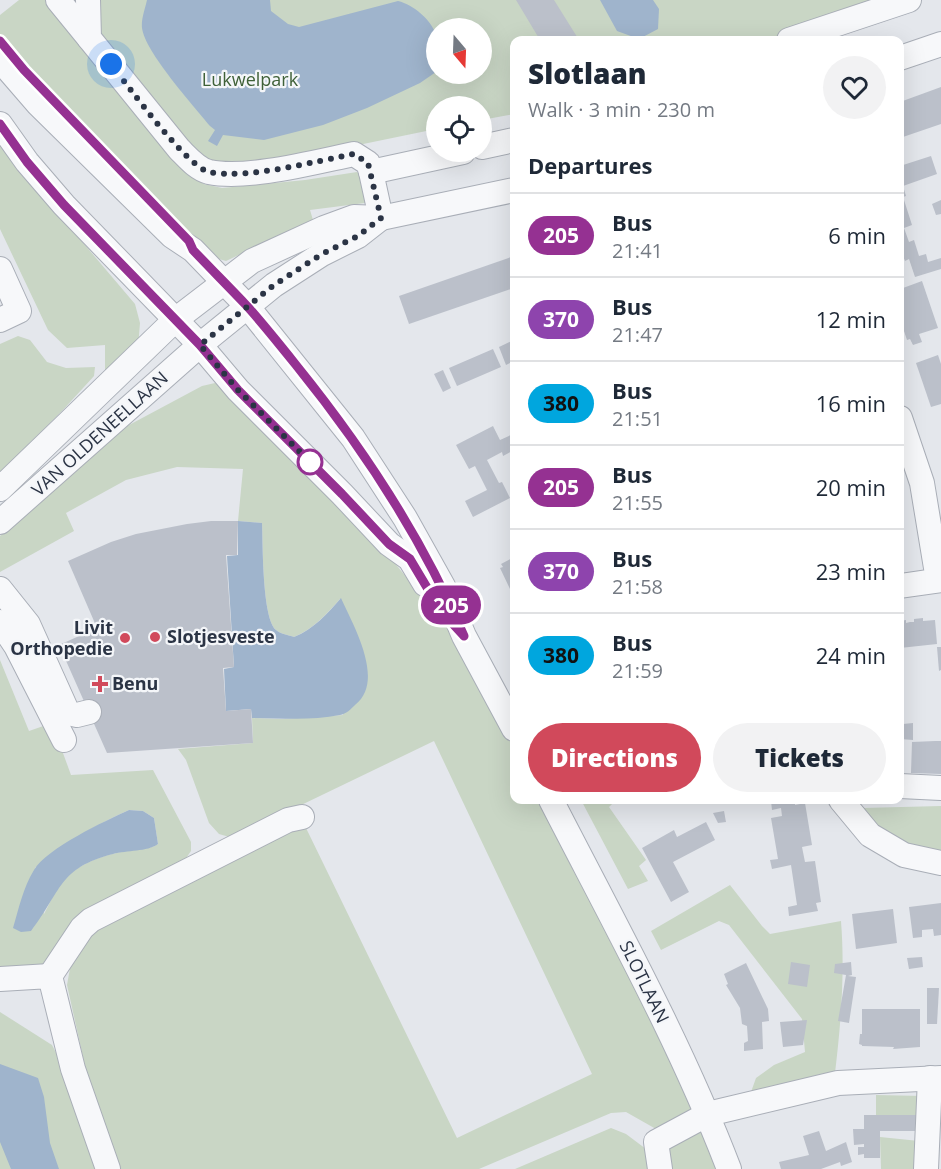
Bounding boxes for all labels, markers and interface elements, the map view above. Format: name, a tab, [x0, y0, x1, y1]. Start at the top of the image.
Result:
north arrow	[426, 18, 492, 84]
map controls	[426, 18, 492, 162]
your location	[96, 49, 126, 79]
text: Slotlaan	[528, 54, 647, 92]
button: heart	[823, 56, 886, 119]
park label: Lukwelpark	[202, 67, 299, 91]
button: locate	[426, 96, 492, 162]
text: Walk · 3 min · 230 m	[528, 96, 715, 123]
text: Departures	[528, 150, 652, 180]
text: Bus	[612, 207, 652, 237]
text: 6 min	[828, 220, 886, 250]
text: 205	[543, 221, 579, 249]
text: 21:41	[612, 237, 663, 264]
text: Bus	[612, 291, 652, 321]
text: 12 min	[816, 304, 886, 334]
text: 370	[543, 305, 579, 333]
text: 21:47	[612, 321, 663, 348]
street label: VAN OLDENEELLAAN	[26, 366, 173, 501]
text: Bus	[612, 375, 652, 405]
text: 16 min	[816, 388, 886, 418]
text: 380	[543, 389, 579, 417]
text: 21:51	[612, 405, 663, 432]
unlabelled marker	[297, 449, 323, 475]
text: Bus	[612, 459, 652, 489]
text: 20 min	[816, 472, 886, 502]
text: 205	[543, 473, 579, 501]
text: 21:55	[612, 489, 663, 516]
text: Bus	[612, 543, 652, 573]
text: 23 min	[816, 556, 886, 586]
text: 370	[543, 557, 579, 585]
text: 21:58	[612, 573, 663, 600]
line badge: 205	[416, 586, 486, 624]
text: 205	[433, 591, 469, 619]
place label: Livit Orthopedie	[10, 615, 113, 660]
place label: Slotjesveste	[167, 624, 275, 648]
text: Bus	[612, 627, 652, 657]
marker: Slotjesveste	[148, 630, 162, 644]
marker: Livit Orthopedie	[118, 631, 132, 645]
text: 24 min	[816, 640, 886, 670]
text: 380	[543, 641, 579, 669]
text: 21:59	[612, 657, 663, 684]
place label: Benu	[112, 671, 158, 695]
marker: Benu	[93, 677, 107, 691]
button: Directions	[528, 723, 701, 792]
button: Tickets	[713, 723, 886, 792]
street label: SLOTLAAN	[615, 936, 675, 1027]

